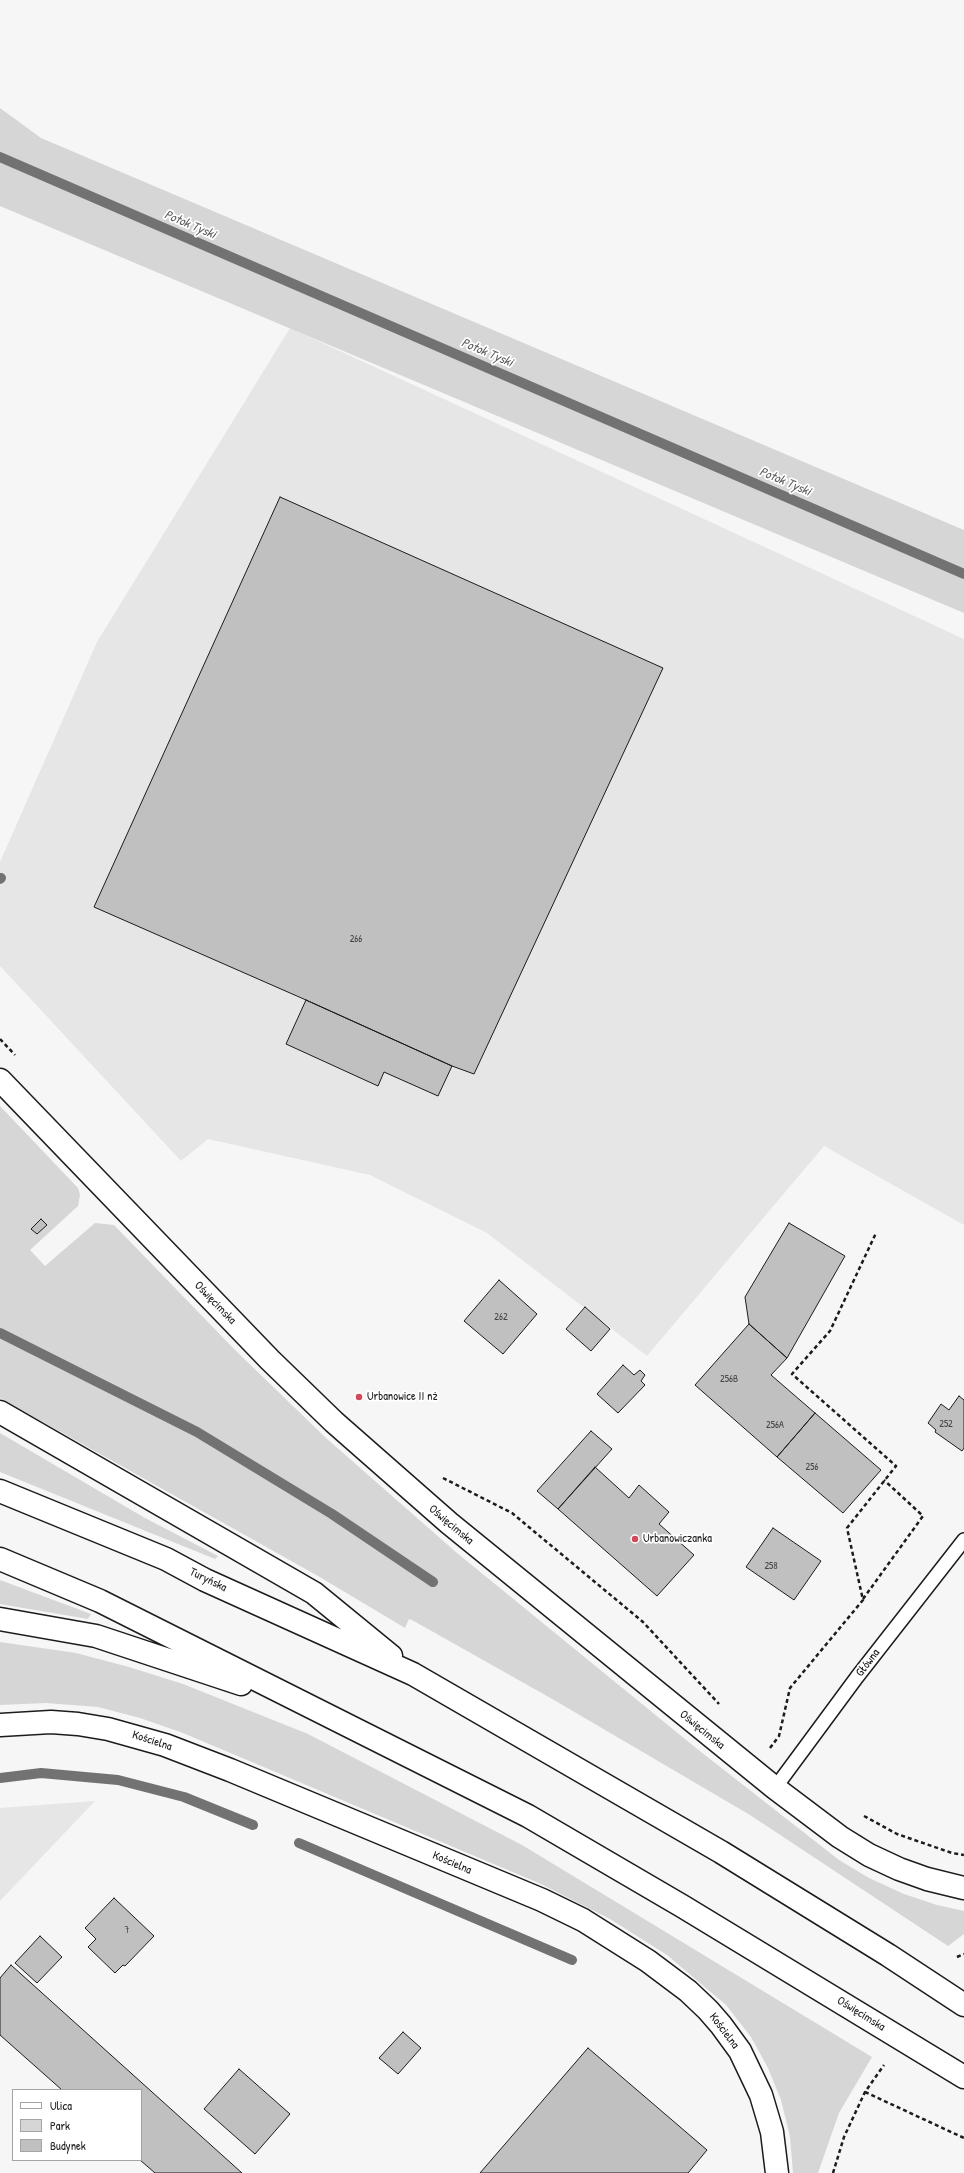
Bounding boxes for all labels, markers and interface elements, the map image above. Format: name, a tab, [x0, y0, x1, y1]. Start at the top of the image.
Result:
water label: Potok Tyski	[162, 207, 218, 243]
water label: Potok Tyski	[459, 335, 515, 371]
water label: Potok Tyski	[757, 464, 813, 500]
house number: 266	[350, 933, 362, 945]
street label: Oświęcimska	[191, 1279, 239, 1327]
house number: 262	[494, 1311, 508, 1323]
house number: 256B	[720, 1373, 738, 1385]
place label: Urbanowice II nż	[367, 1390, 438, 1404]
marker: Urbanowice II nż	[354, 1392, 364, 1402]
house number: 252	[939, 1418, 953, 1430]
house number: 256A	[766, 1419, 784, 1431]
house number: 256	[806, 1461, 818, 1473]
street label: Oświęcimska	[426, 1502, 476, 1548]
place label: Urbanowiczanka	[643, 1532, 712, 1546]
marker: Urbanowiczanka	[630, 1534, 640, 1544]
house number: 258	[764, 1560, 778, 1572]
street label: Turyńska	[187, 1565, 229, 1595]
street label: Główna	[853, 1646, 883, 1680]
street label: Oświęcimska	[676, 1707, 728, 1753]
street label: Kościelna	[130, 1728, 174, 1754]
street label: Kościelna	[430, 1848, 474, 1878]
house number: 7	[125, 1924, 129, 1936]
street label: Oświęcimska	[834, 1994, 888, 2034]
street label: Kościelna	[706, 2010, 742, 2052]
legend	[12, 2089, 142, 2161]
text: Ulica	[50, 2097, 72, 2114]
text: Park	[50, 2117, 70, 2134]
text: Budynek	[50, 2137, 86, 2154]

